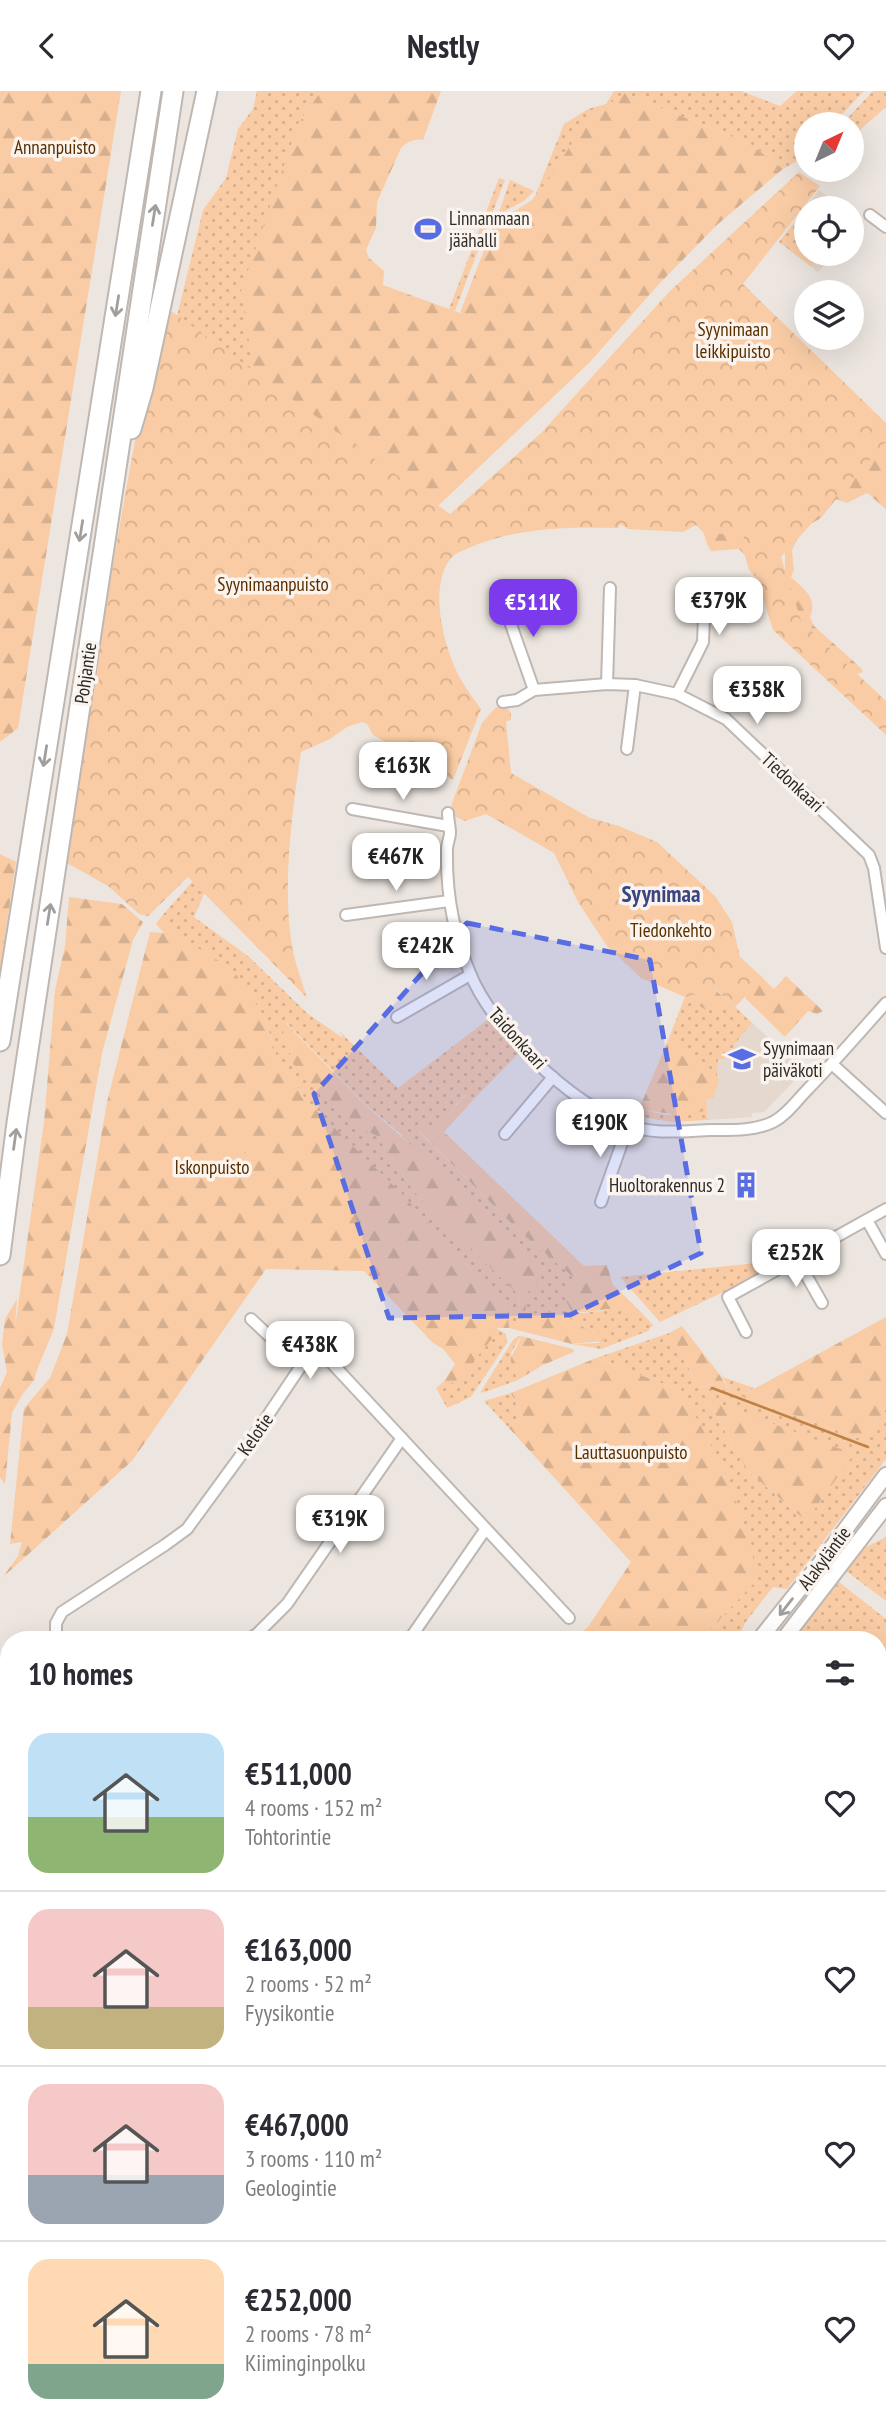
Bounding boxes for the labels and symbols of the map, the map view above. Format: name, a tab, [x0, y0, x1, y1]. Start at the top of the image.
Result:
north arrow	[794, 112, 864, 182]
park label: Annanpuisto	[14, 135, 96, 159]
one-way arrow	[148, 204, 161, 227]
place label: Linnanmaan jäähalli	[449, 206, 530, 252]
sports icon: Linnanmaan jäähalli	[413, 214, 443, 244]
one-way arrow	[110, 294, 123, 317]
park label: Syynimaan leikkipuisto	[695, 317, 771, 363]
one-way arrow	[74, 519, 87, 542]
park label: Syynimaanpuisto	[217, 572, 329, 596]
pin: €379K	[670, 577, 768, 637]
pin: €511K	[484, 580, 582, 639]
street label: Pohjantie	[69, 641, 101, 705]
pin: €358K	[708, 667, 806, 726]
pin: €163K	[354, 743, 452, 802]
one-way arrow	[39, 744, 52, 766]
street label: Tiedonkaari	[757, 747, 829, 817]
pin: €467K	[347, 833, 445, 893]
district label: Syynimaa	[621, 879, 701, 908]
one-way arrow	[43, 903, 56, 926]
park label: Tiedonkehto	[630, 918, 712, 942]
pin: €242K	[377, 923, 475, 982]
street label: Taidonkaari	[484, 1002, 552, 1074]
place label: Syynimaan päiväkoti	[763, 1036, 834, 1082]
school or university icon: Syynimaan päiväkoti	[727, 1044, 757, 1074]
pin: €190K	[551, 1100, 649, 1159]
one-way arrow	[9, 1128, 22, 1151]
park label: Iskonpuisto	[175, 1155, 249, 1179]
building icon: Huoltorakennus 2	[731, 1170, 761, 1200]
place label: Huoltorakennus 2	[609, 1173, 725, 1197]
pin: €252K	[747, 1229, 845, 1289]
pin: €438K	[261, 1321, 359, 1381]
street label: Kelotie	[232, 1408, 278, 1460]
park label: Lauttasuonpuisto	[574, 1440, 688, 1464]
pin: €319K	[291, 1495, 389, 1555]
street label: Alakyläntie	[792, 1521, 856, 1594]
one-way arrow	[778, 1598, 793, 1616]

